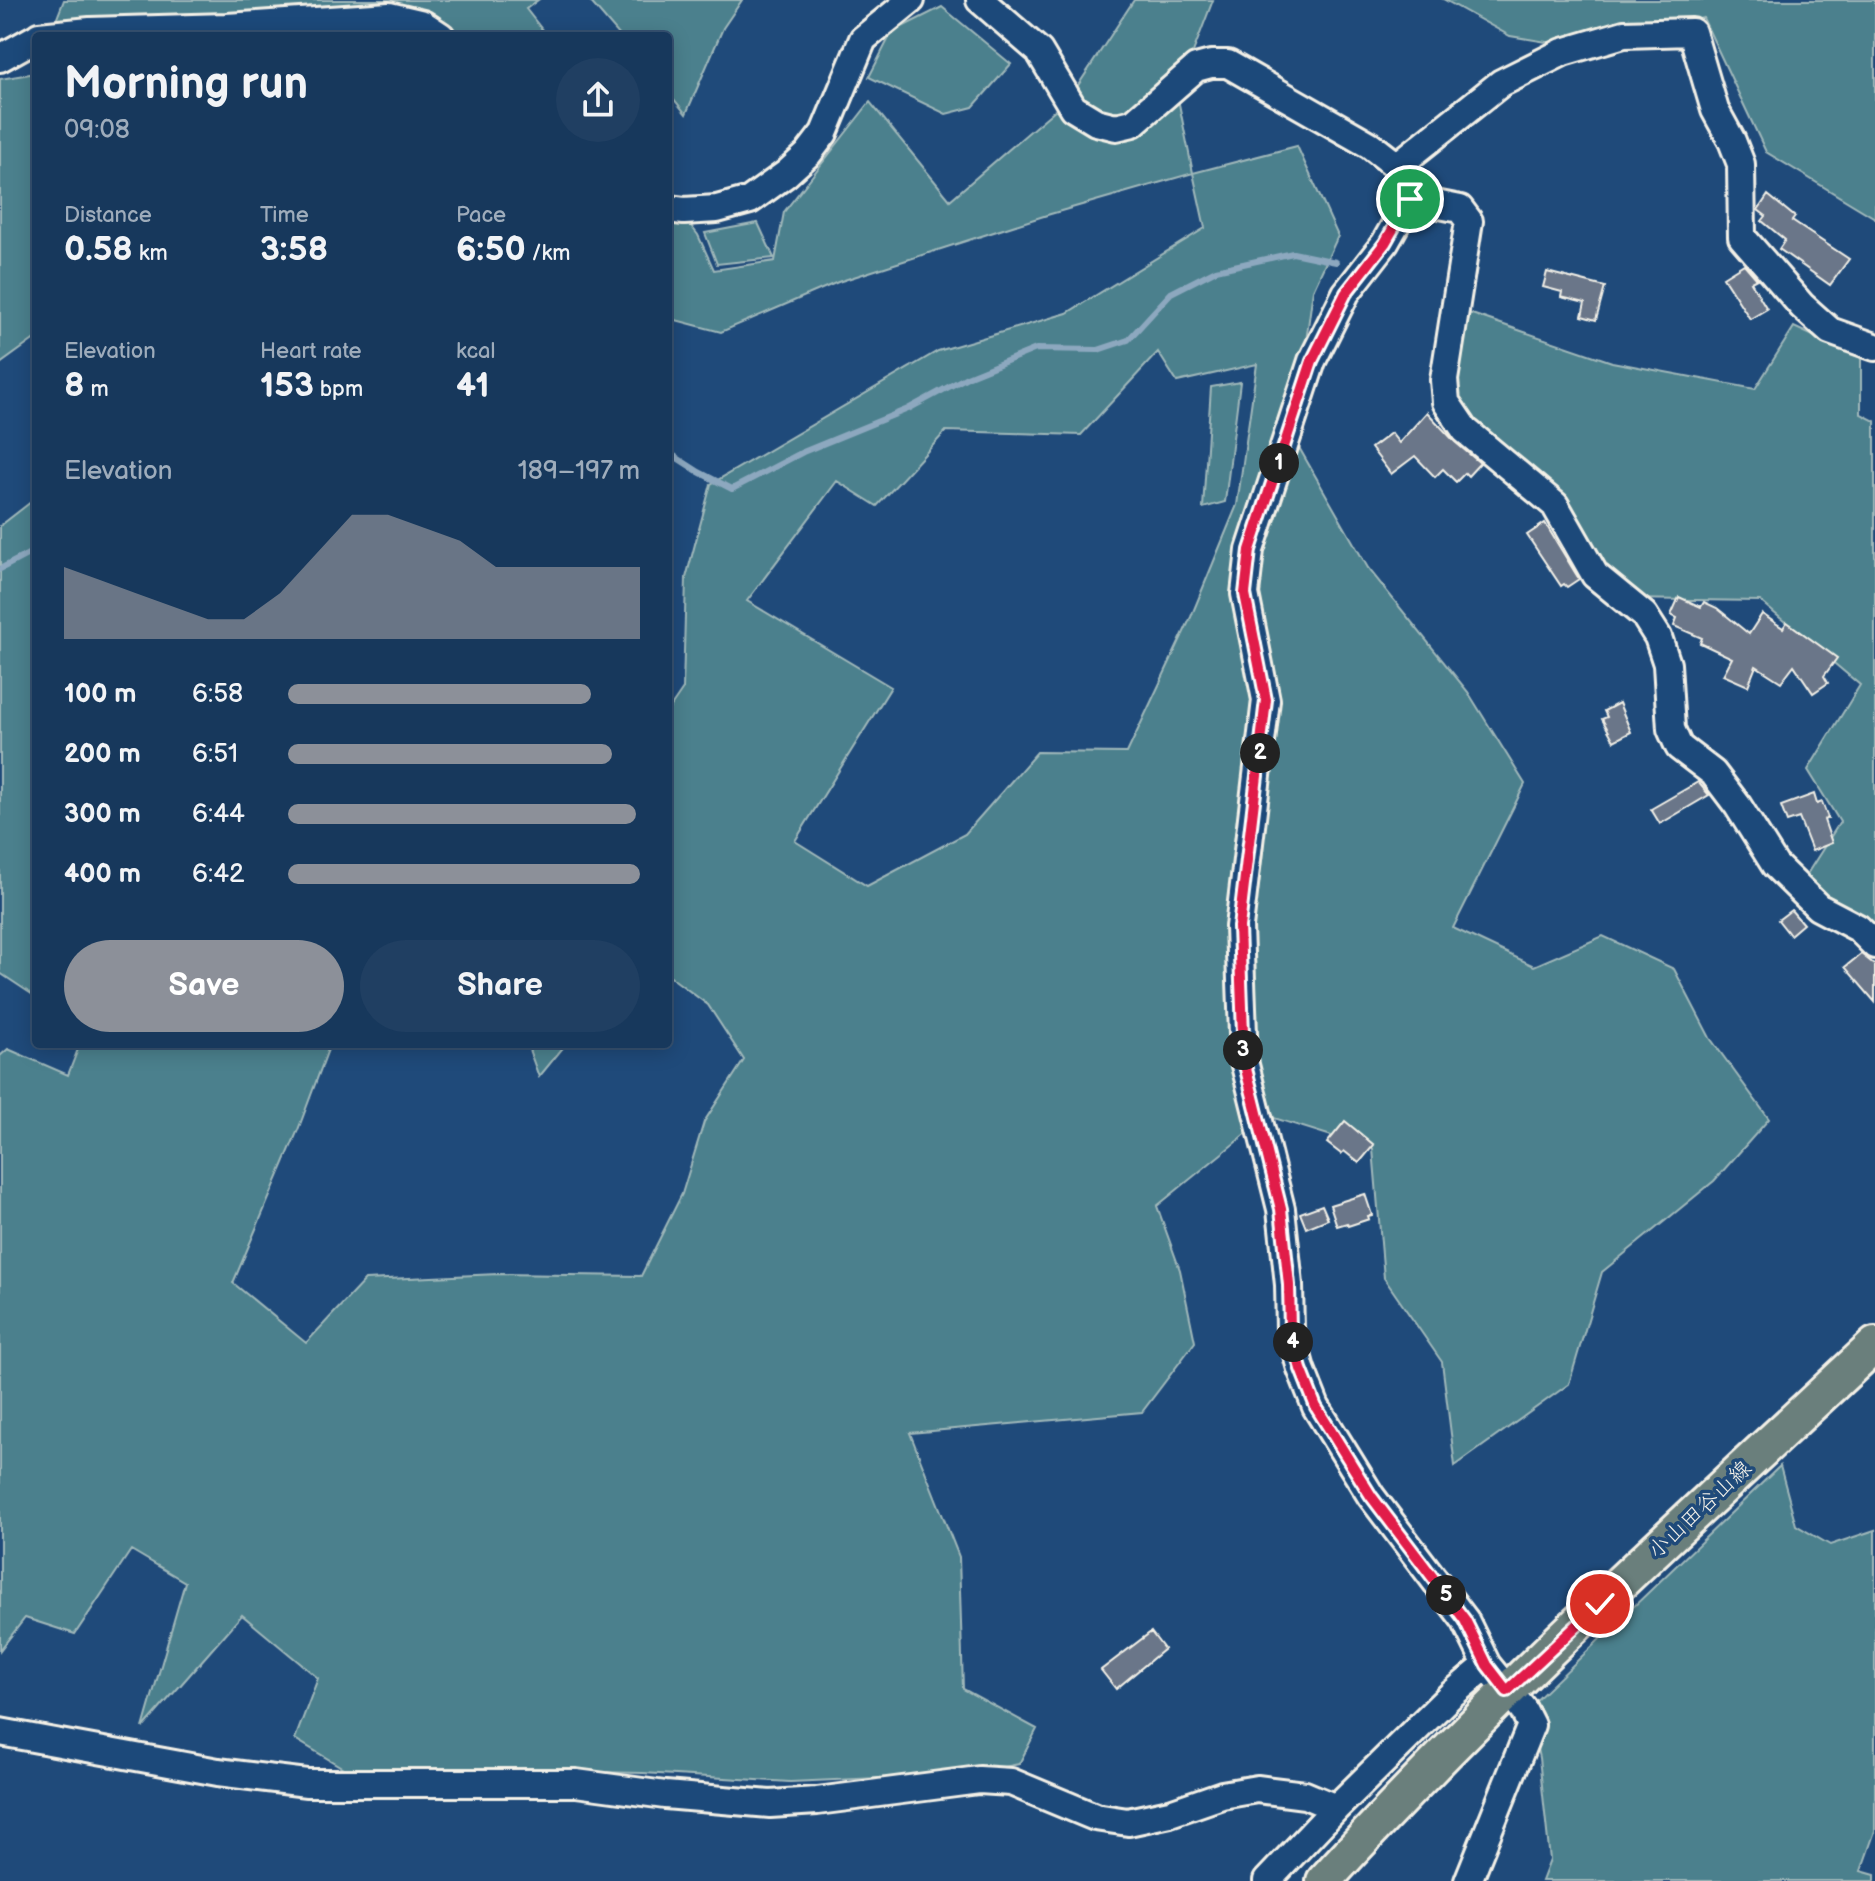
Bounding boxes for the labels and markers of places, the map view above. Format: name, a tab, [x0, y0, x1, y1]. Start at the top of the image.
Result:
pin	[1376, 165, 1444, 233]
pin: 1	[1259, 443, 1299, 483]
pin: 2	[1240, 733, 1280, 773]
pin: 3	[1223, 1030, 1263, 1070]
pin: 4	[1273, 1322, 1313, 1362]
pin	[1566, 1570, 1634, 1638]
pin: 5	[1426, 1575, 1466, 1615]

